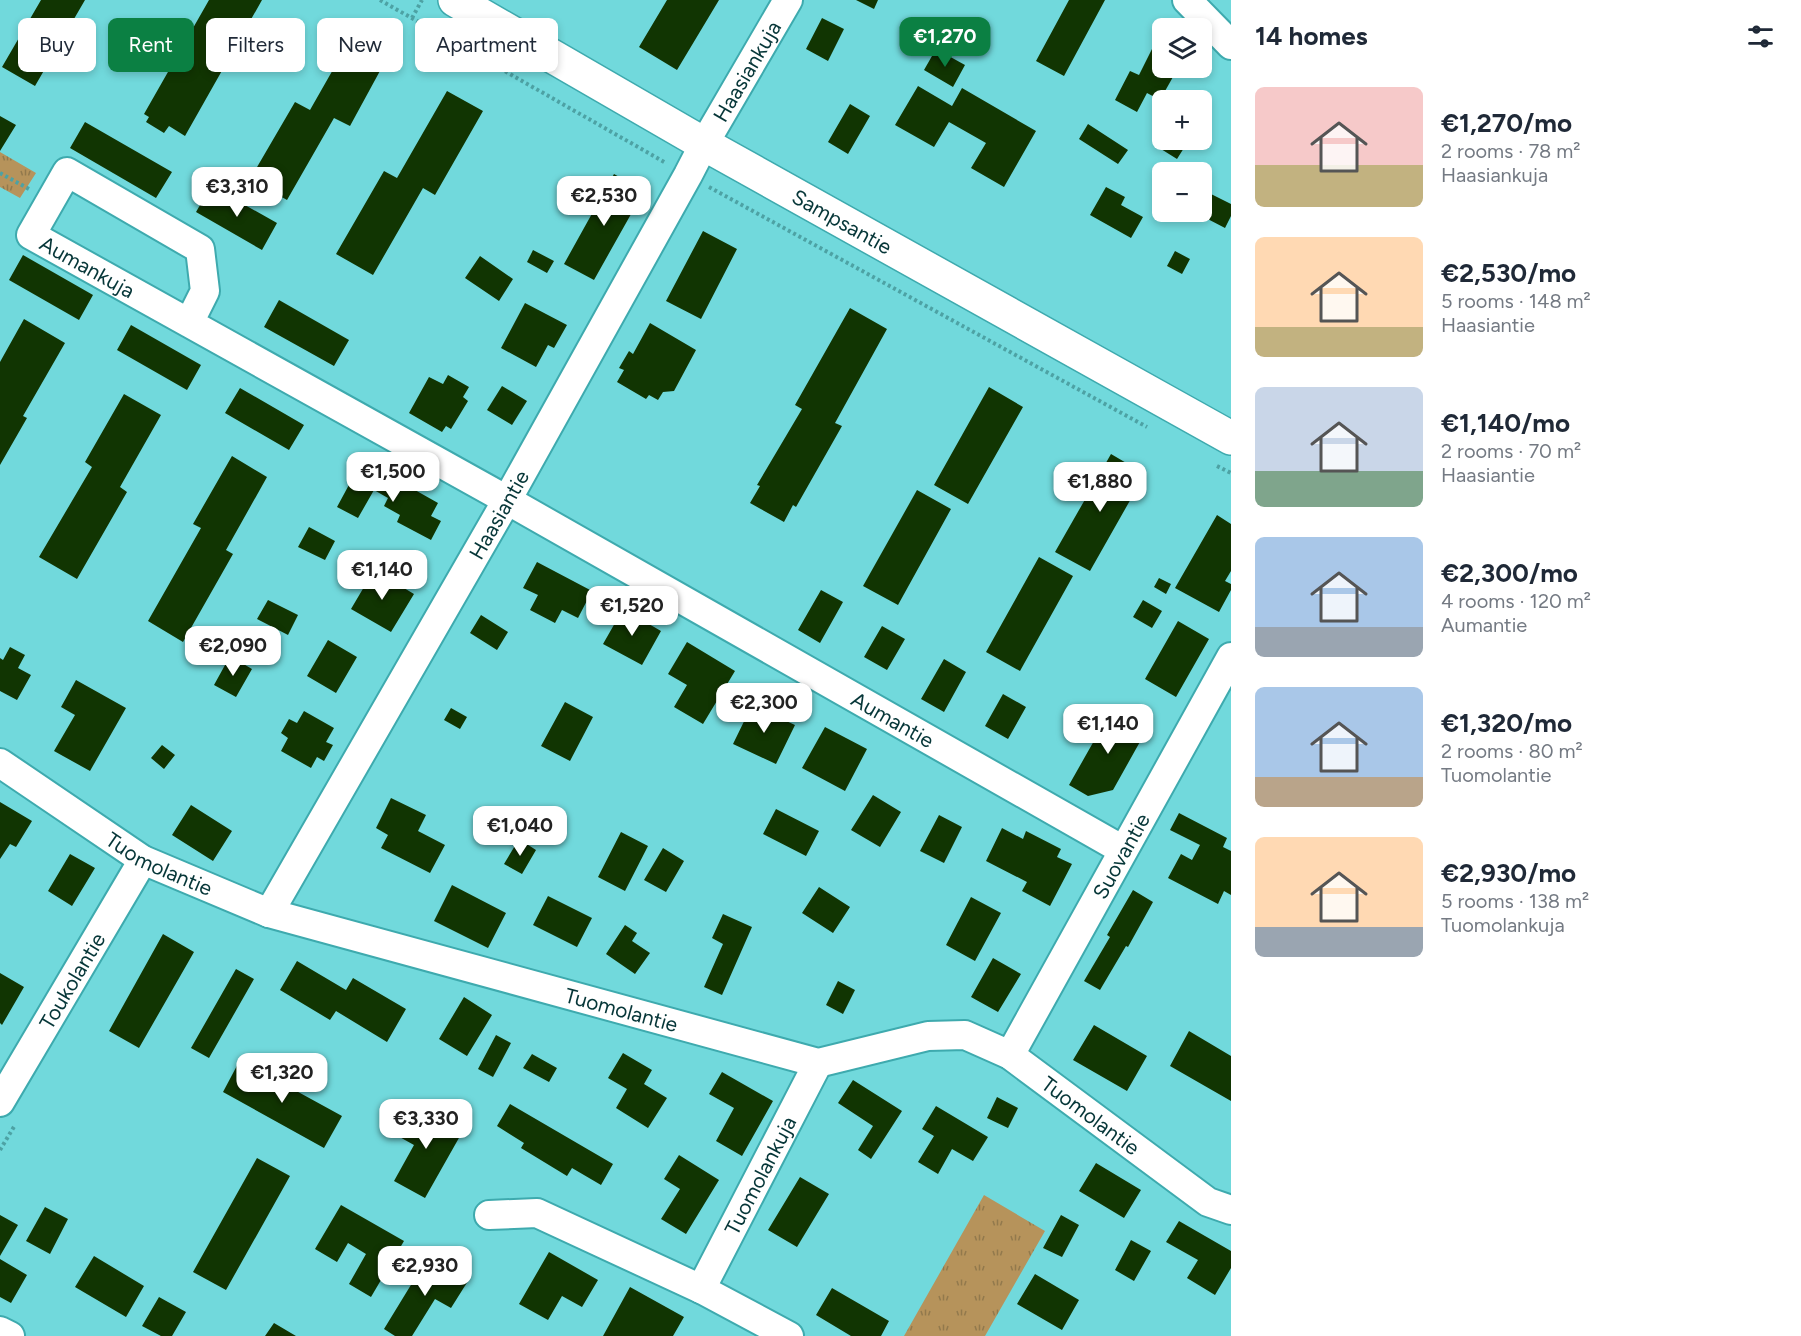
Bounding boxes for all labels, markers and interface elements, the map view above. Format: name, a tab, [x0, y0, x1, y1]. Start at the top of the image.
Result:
street label: Haasiankuja	[707, 16, 786, 126]
pin: €1,270	[896, 17, 994, 68]
chip: Buy	[18, 18, 96, 72]
chip: Rent	[108, 18, 194, 72]
chip: Filters	[206, 18, 305, 72]
chip: New	[317, 18, 403, 72]
chip: Apartment	[415, 18, 558, 72]
map controls	[1152, 18, 1212, 222]
button: layers	[1152, 18, 1212, 78]
text: 14 homes	[1255, 20, 1368, 52]
icon: filters	[1744, 20, 1777, 53]
text: €1,270	[913, 24, 977, 48]
button: +	[1152, 90, 1212, 150]
text: €1,270/mo	[1441, 107, 1572, 139]
icon: home	[1303, 111, 1375, 183]
text: 2 rooms · 78 m²	[1441, 139, 1581, 163]
button: −	[1152, 162, 1212, 222]
text: Haasiankuja	[1441, 163, 1548, 187]
pin: €3,310	[188, 167, 286, 218]
text: €3,310	[206, 174, 268, 198]
pin: €2,530	[555, 176, 653, 227]
text: €2,530	[571, 183, 637, 207]
street label: Sampsantie	[788, 183, 897, 259]
street label: Aumankuja	[36, 230, 139, 303]
text: €2,530/mo	[1441, 257, 1576, 289]
icon: home	[1303, 261, 1375, 333]
text: 5 rooms · 148 m²	[1441, 289, 1591, 313]
text: Haasiantie	[1441, 313, 1535, 337]
text: €1,140/mo	[1441, 407, 1570, 439]
icon: home	[1303, 411, 1375, 483]
text: 2 rooms · 70 m²	[1441, 439, 1581, 463]
pin: €1,500	[344, 452, 442, 503]
text: €1,500	[360, 459, 426, 483]
pin: €1,880	[1051, 462, 1149, 513]
text: Haasiantie	[1441, 463, 1535, 487]
street label: Haasiantie	[463, 465, 534, 563]
text: €1,880	[1068, 469, 1132, 493]
pin: €1,140	[333, 550, 431, 601]
text: €1,140	[351, 557, 413, 581]
text: €2,300/mo	[1441, 557, 1578, 589]
icon: home	[1303, 561, 1375, 633]
pin: €1,520	[583, 586, 681, 637]
text: 4 rooms · 120 m²	[1441, 589, 1591, 613]
text: €1,520	[600, 593, 664, 617]
text: Aumantie	[1441, 613, 1527, 637]
pin: €2,090	[184, 626, 282, 677]
text: €2,090	[199, 633, 267, 657]
pin: €2,300	[715, 683, 813, 734]
street label: Aumantie	[847, 686, 938, 753]
text: €2,300	[730, 690, 798, 714]
pin: €1,140	[1059, 704, 1157, 755]
text: €1,320/mo	[1441, 707, 1572, 739]
text: €1,140	[1077, 711, 1139, 735]
icon: home	[1303, 711, 1375, 783]
text: 2 rooms · 80 m²	[1441, 739, 1583, 763]
text: Tuomolantie	[1441, 763, 1551, 787]
pin: €1,040	[471, 806, 569, 857]
street label: Suovantie	[1087, 809, 1154, 903]
text: €1,040	[487, 813, 553, 837]
street label: Tuomolantie	[101, 826, 216, 900]
text: €2,930/mo	[1441, 857, 1576, 889]
icon: home	[1303, 861, 1375, 933]
text: 5 rooms · 138 m²	[1441, 889, 1589, 913]
text: Tuomolankuja	[1441, 913, 1565, 937]
street label: Toukolantie	[34, 928, 110, 1033]
street label: Tuomolantie	[562, 982, 681, 1037]
pin: €1,320	[233, 1053, 331, 1104]
text: €1,320	[250, 1060, 314, 1084]
street label: Tuomolantie	[1037, 1071, 1145, 1160]
pin: €3,330	[377, 1099, 475, 1150]
text: €3,330	[393, 1106, 459, 1130]
street label: Tuomolankuja	[719, 1112, 801, 1239]
pin: €2,930	[376, 1246, 474, 1297]
text: €2,930	[392, 1253, 458, 1277]

